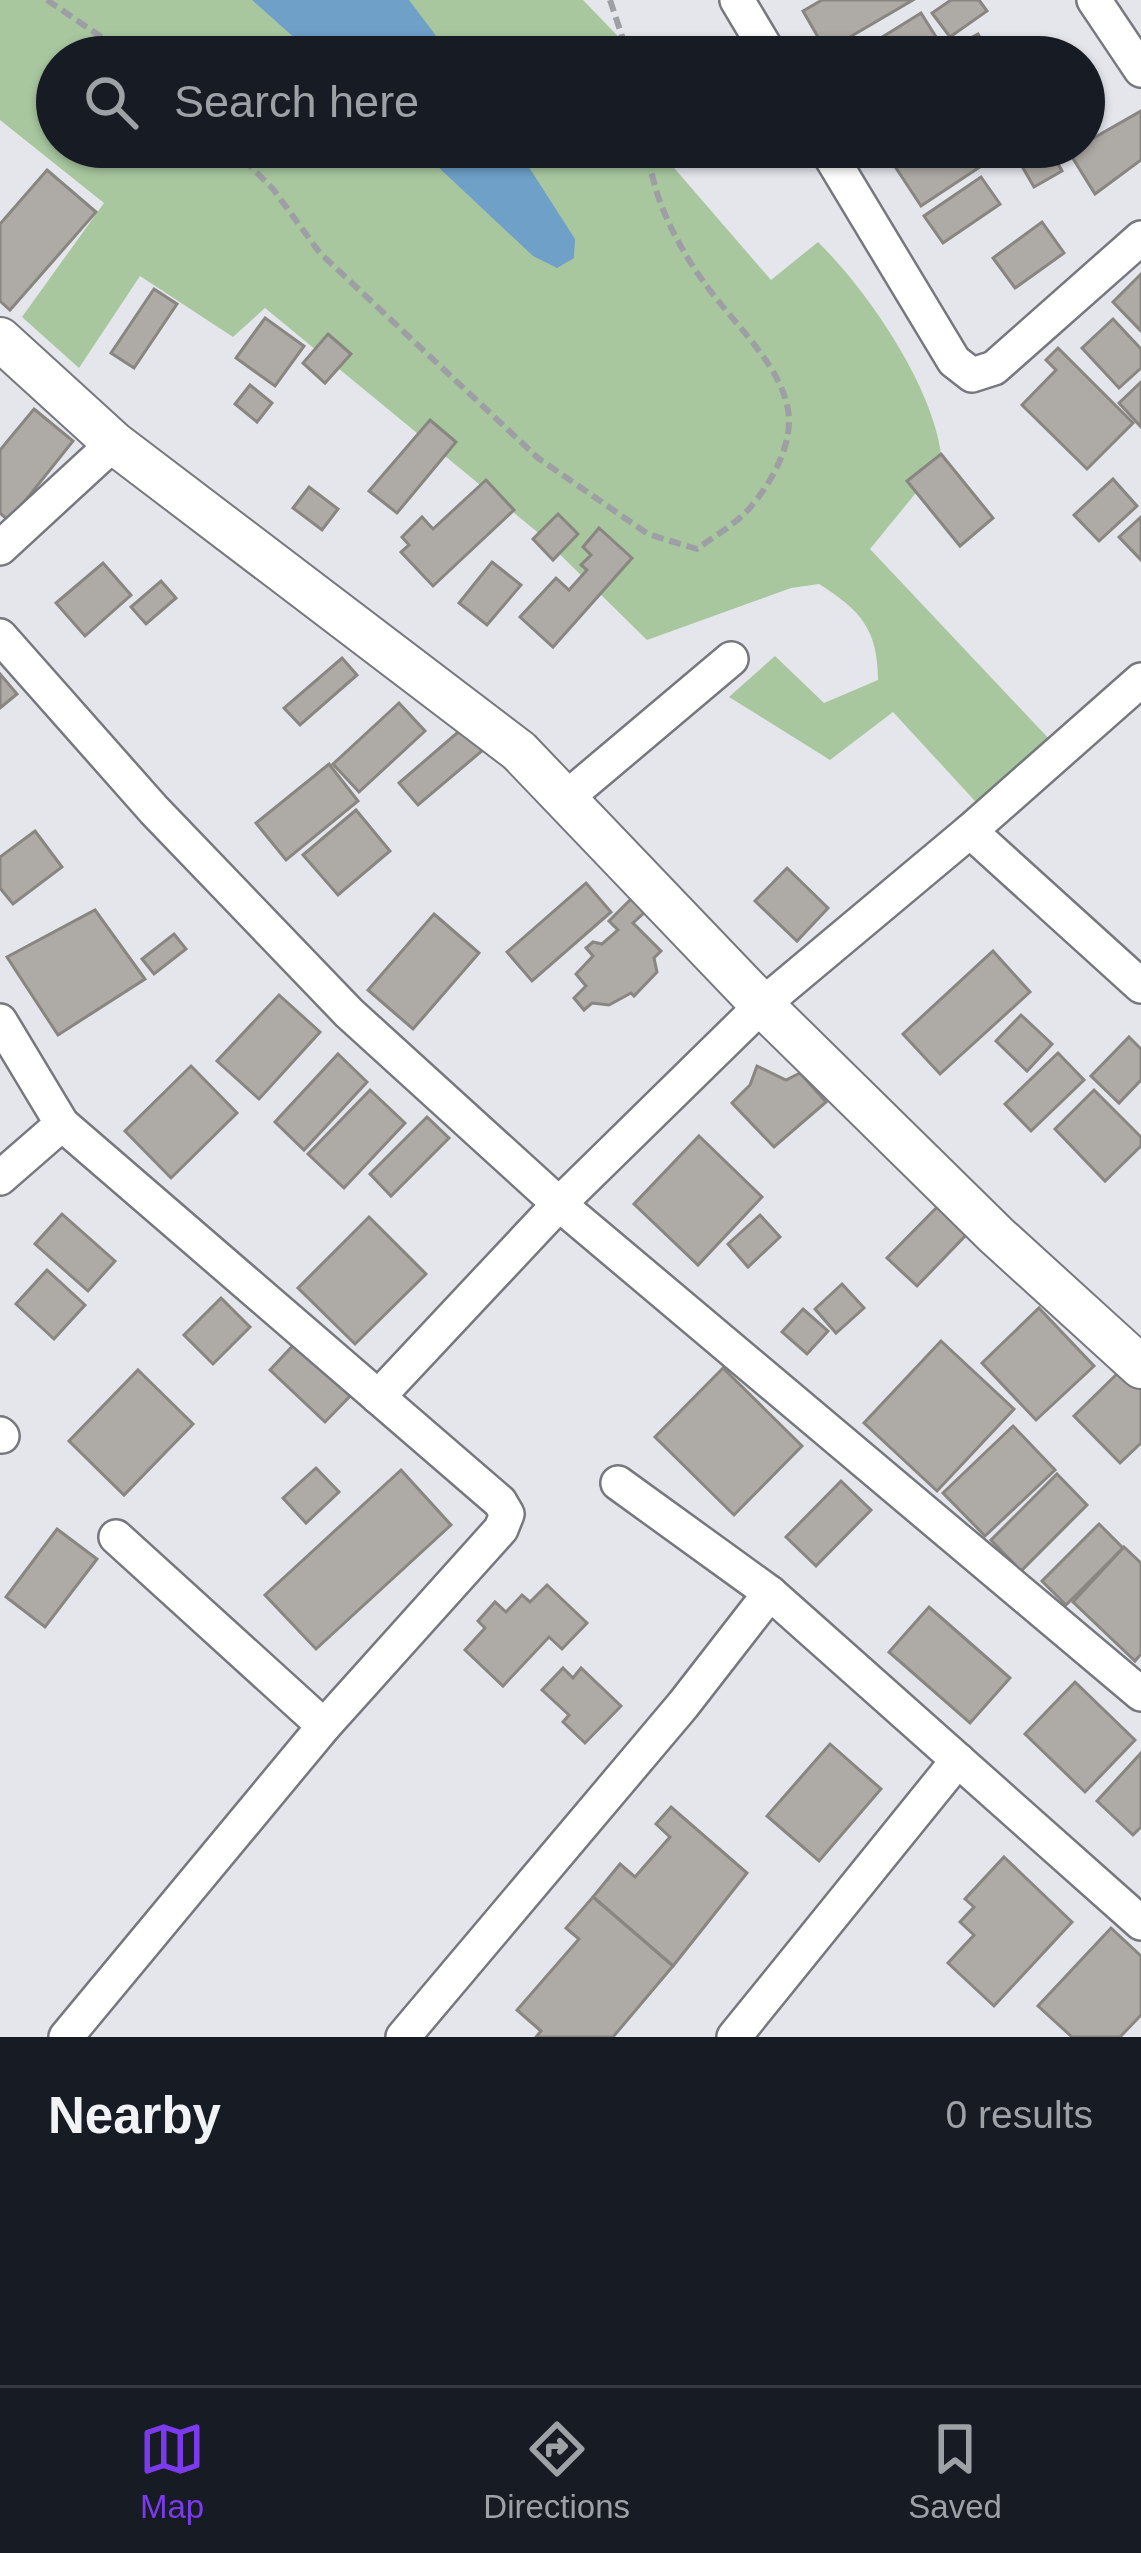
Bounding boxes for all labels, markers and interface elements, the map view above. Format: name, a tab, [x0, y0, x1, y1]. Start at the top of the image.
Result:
search box	[36, 36, 1105, 168]
icon: search	[78, 69, 144, 135]
text: Search here	[174, 76, 419, 127]
text: Nearby	[48, 2087, 221, 2144]
text: 0 results	[946, 2093, 1093, 2136]
tab: Map	[139, 2416, 205, 2526]
tab: Directions	[483, 2416, 630, 2526]
tab: Saved	[908, 2416, 1002, 2526]

